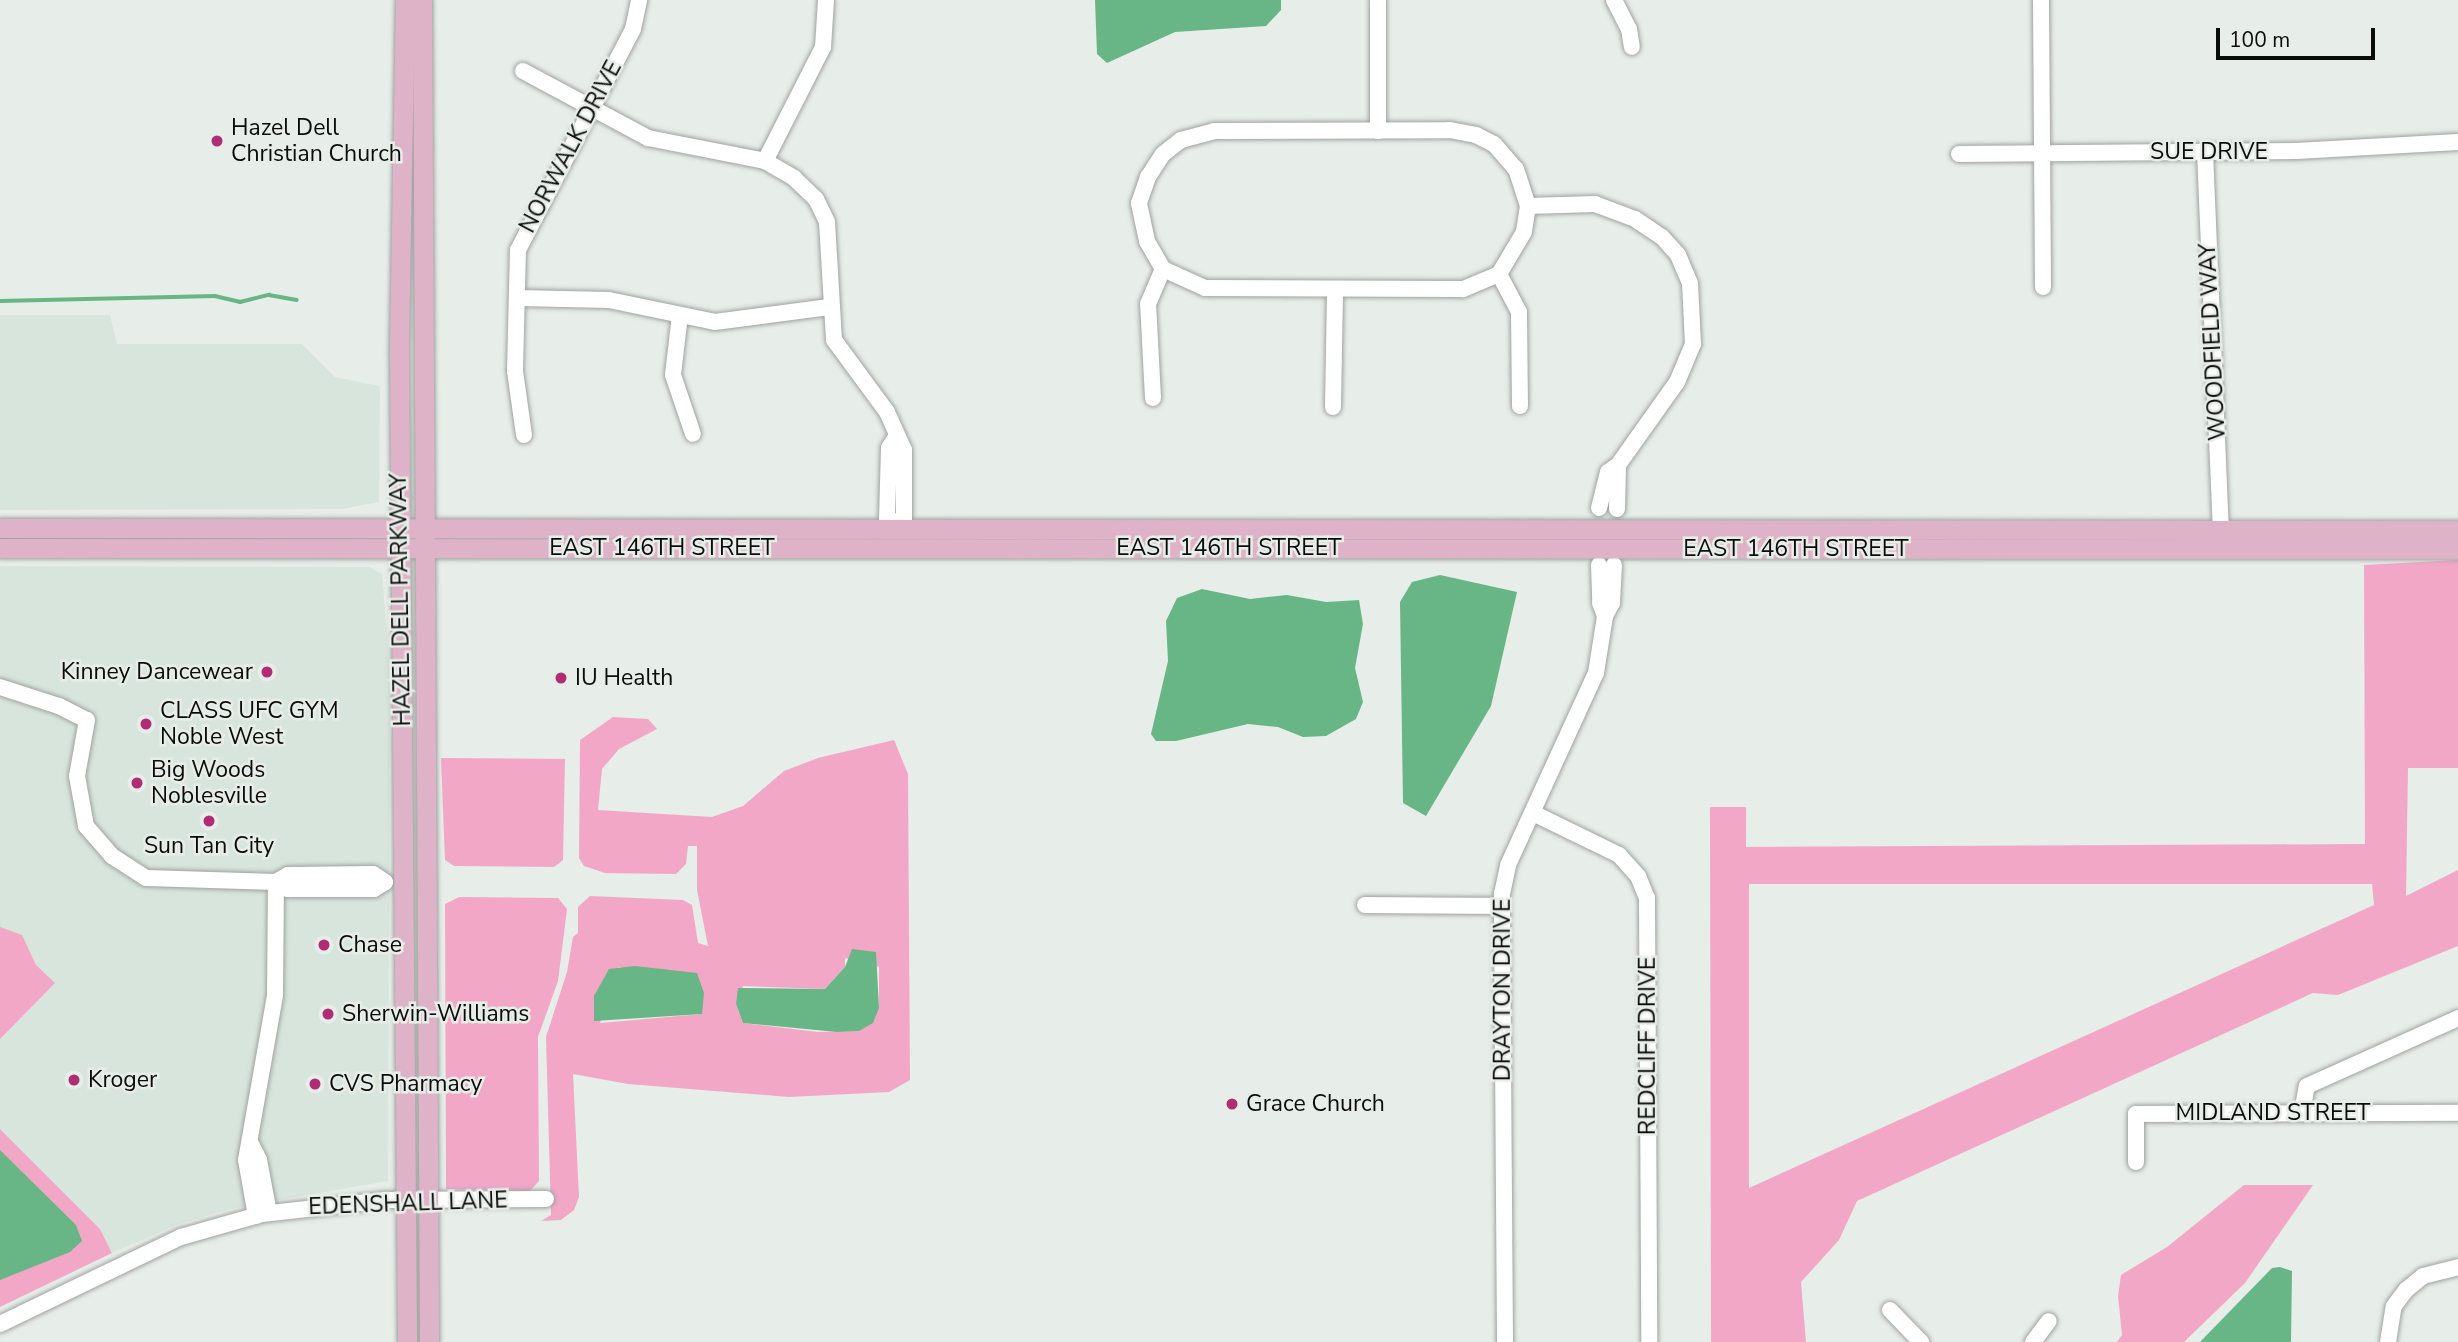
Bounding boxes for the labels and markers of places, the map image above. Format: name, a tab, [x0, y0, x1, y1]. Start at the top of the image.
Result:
place label: Hazel Dell Christian Church	[231, 114, 402, 168]
marker: Hazel Dell Christian Church	[209, 133, 225, 149]
place label: Kinney Dancewear	[61, 658, 253, 686]
marker: Kinney Dancewear	[259, 664, 275, 680]
place label: IU Health	[575, 664, 673, 692]
marker: IU Health	[553, 670, 569, 686]
place label: CLASS UFC GYM Noble West	[160, 697, 339, 751]
marker: CLASS UFC GYM Noble West	[138, 716, 154, 732]
place label: Big Woods Noblesville	[151, 756, 267, 810]
marker: Big Woods Noblesville	[129, 775, 145, 791]
marker: Sun Tan City	[201, 813, 217, 829]
place label: Sun Tan City	[144, 832, 274, 860]
place label: Chase	[338, 931, 402, 959]
marker: Chase	[316, 937, 332, 953]
place label: Sherwin-Williams	[342, 1000, 529, 1028]
marker: Sherwin-Williams	[320, 1006, 336, 1022]
place label: Kroger	[88, 1066, 157, 1094]
place label: CVS Pharmacy	[329, 1070, 482, 1098]
marker: Kroger	[66, 1072, 82, 1088]
marker: CVS Pharmacy	[307, 1076, 323, 1092]
place label: Grace Church	[1246, 1090, 1385, 1118]
marker: Grace Church	[1224, 1096, 1240, 1112]

